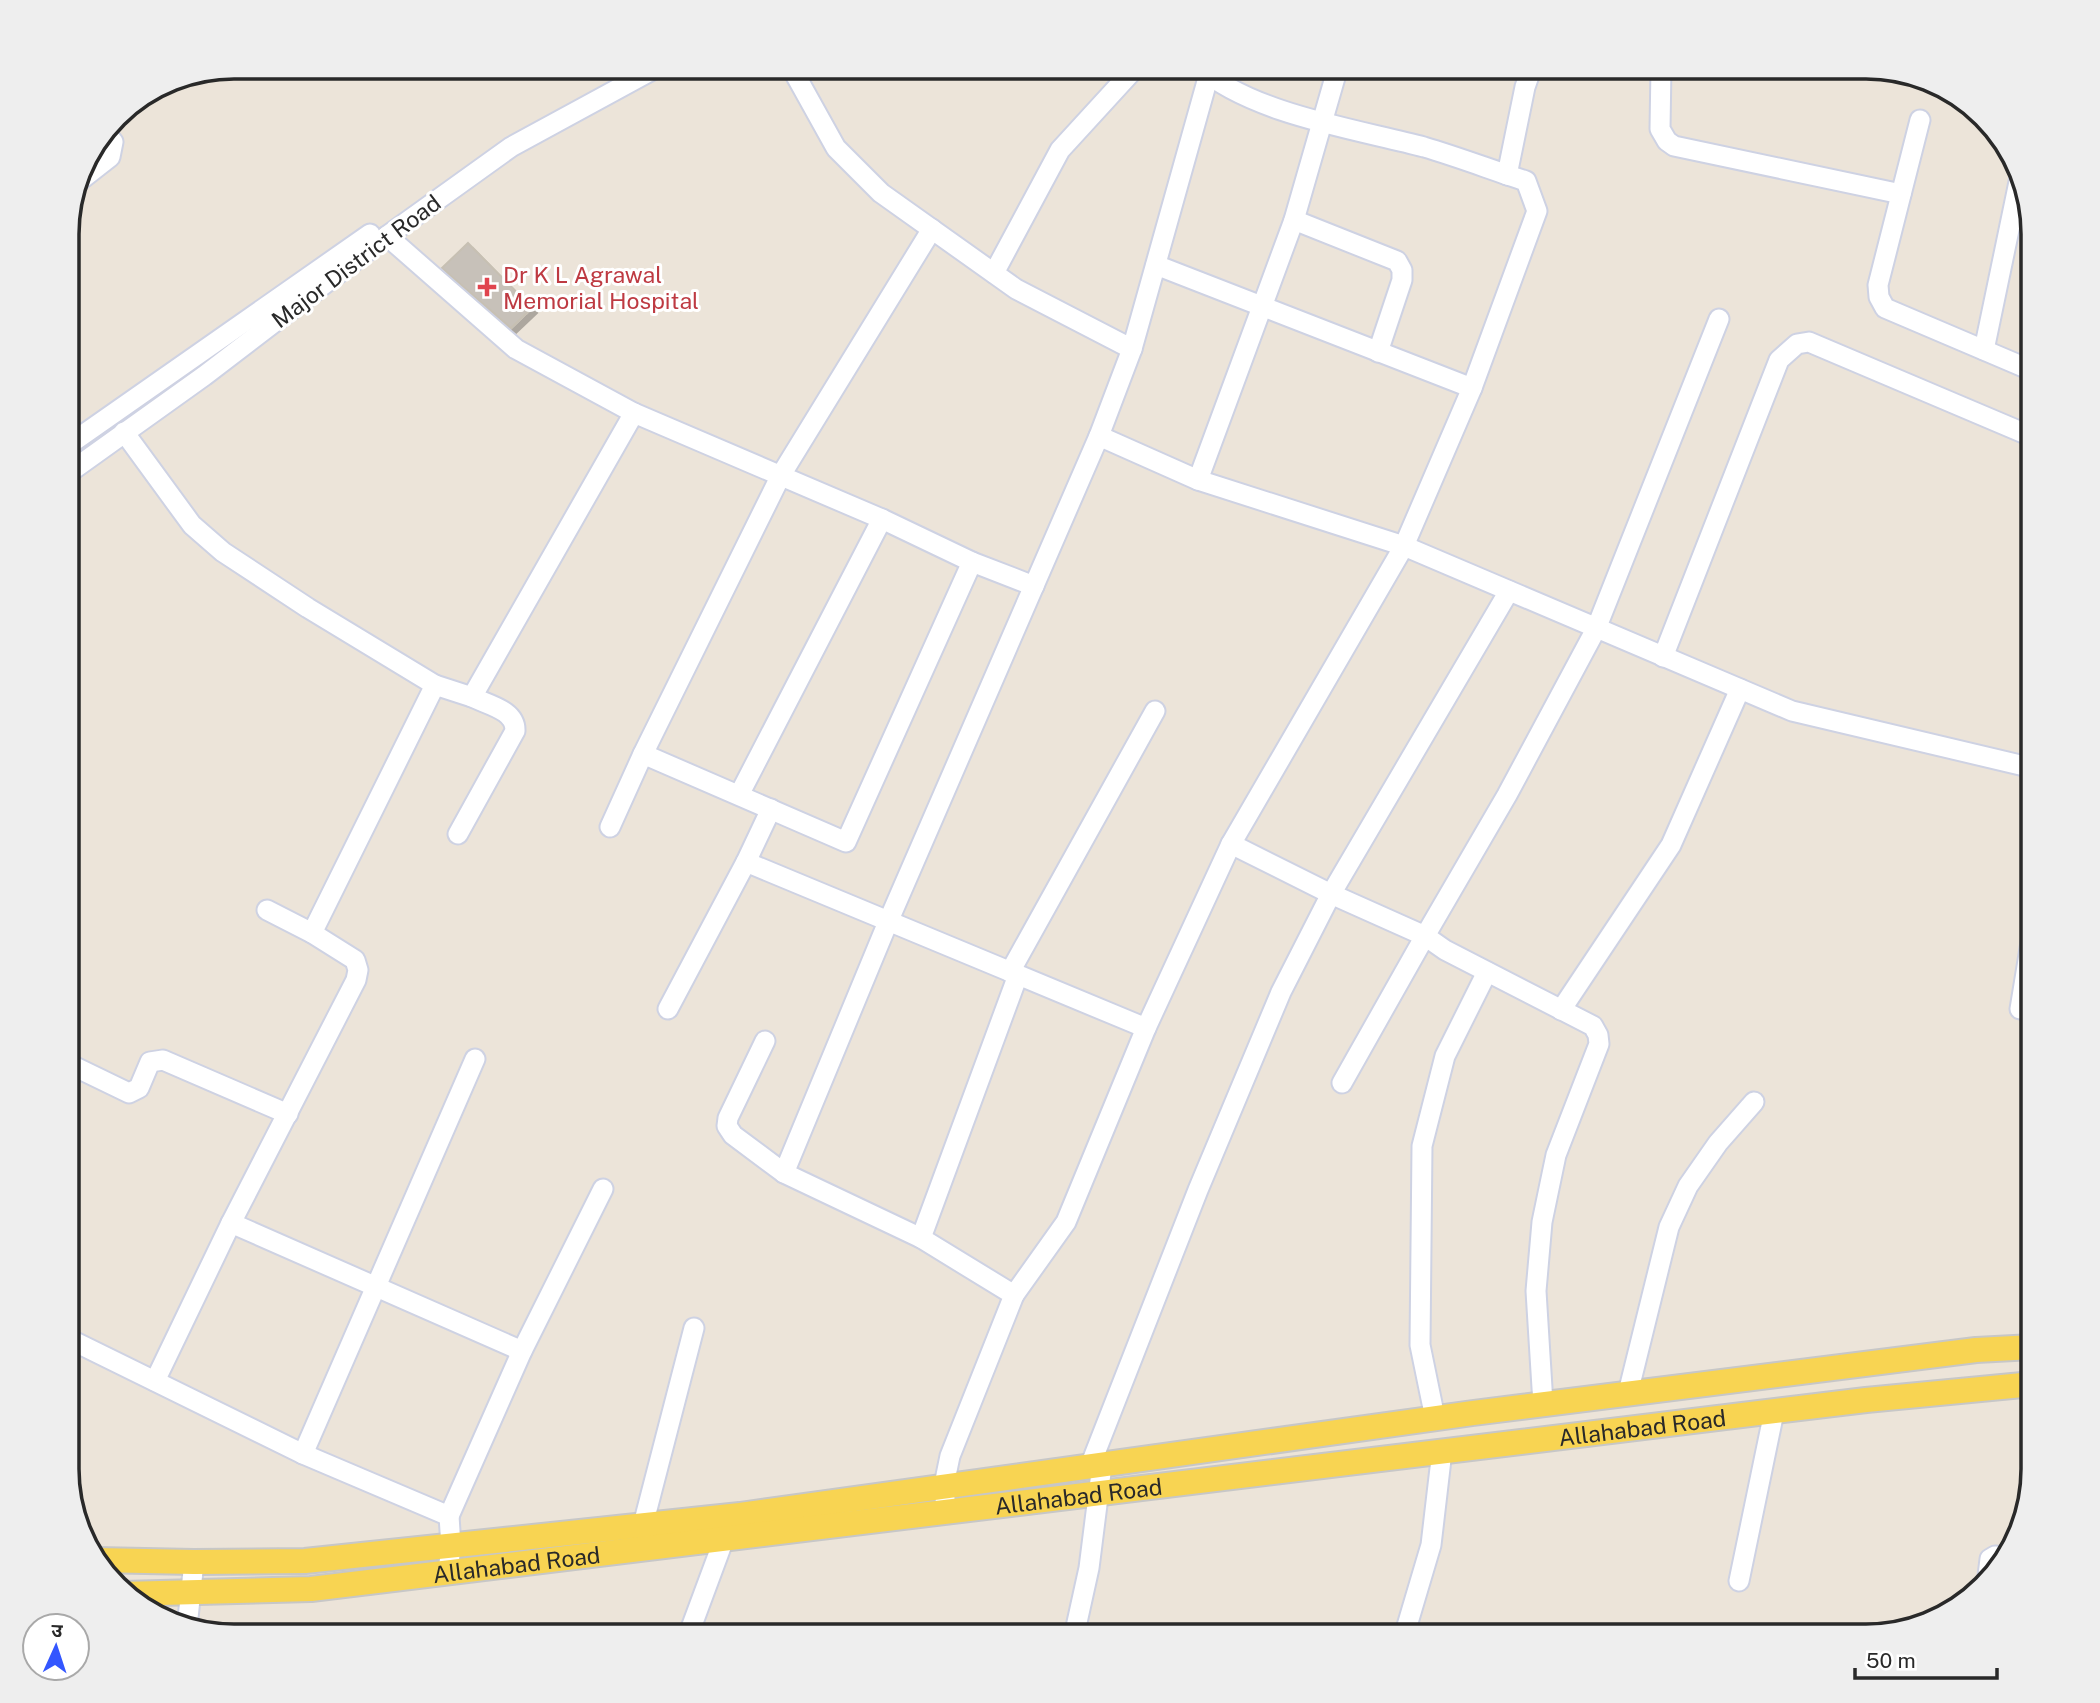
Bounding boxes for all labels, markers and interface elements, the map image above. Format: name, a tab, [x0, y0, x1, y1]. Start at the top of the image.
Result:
street label: Major District Road	[266, 189, 446, 333]
place label: Dr K L Agrawal Memorial Hospital	[503, 261, 699, 314]
marker: Dr K L Agrawal Memorial Hospital	[477, 277, 497, 297]
street label: Allahabad Road	[1557, 1404, 1727, 1451]
street label: Allahabad Road	[993, 1472, 1164, 1519]
street label: Allahabad Road	[431, 1540, 602, 1588]
north arrow	[21, 1612, 91, 1682]
text: उ	[51, 1619, 64, 1641]
scale bar	[1855, 1636, 1997, 1680]
text: 50 m	[1866, 1648, 1916, 1673]

